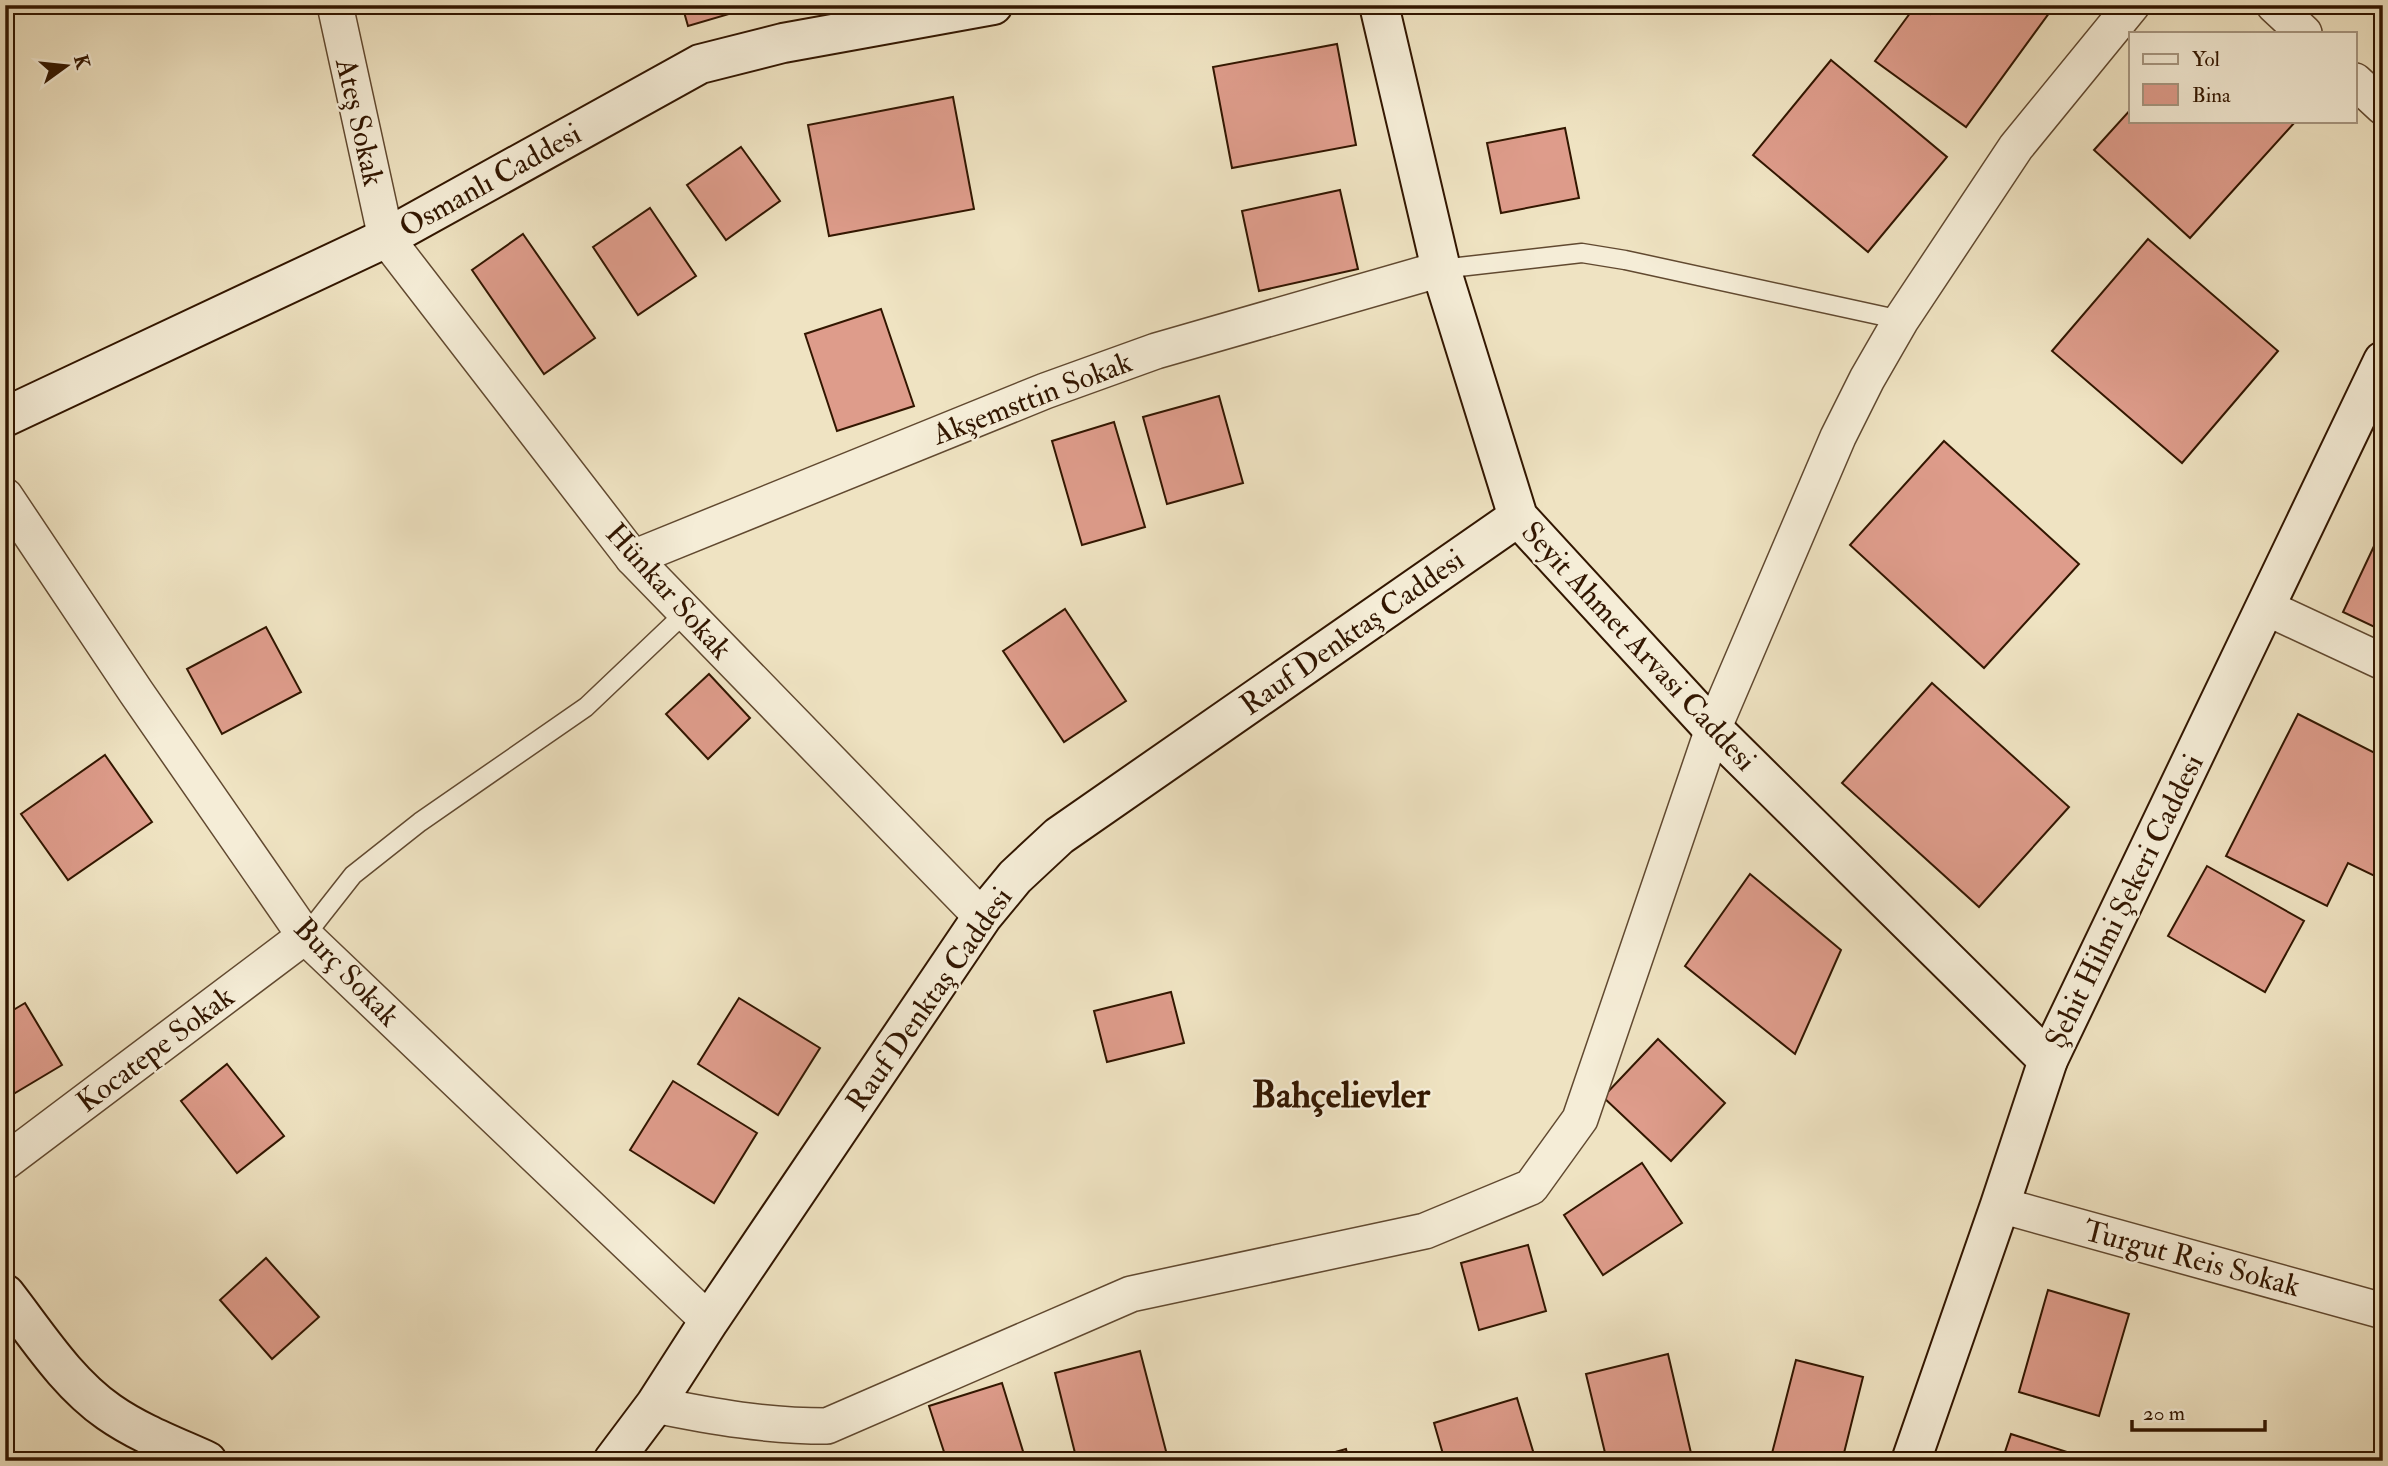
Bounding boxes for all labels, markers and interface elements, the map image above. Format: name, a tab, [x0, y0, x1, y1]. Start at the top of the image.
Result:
north arrow	[32, 32, 102, 102]
legend	[2129, 32, 2356, 122]
text: Yol	[2192, 46, 2220, 73]
text: K	[68, 52, 95, 72]
street label: Ateş Sokak	[327, 54, 392, 189]
text: Bina	[2192, 82, 2231, 109]
street label: Osmanlı Caddesi	[393, 115, 588, 246]
street label: Akşemsttin Sokak	[926, 343, 1137, 454]
street label: Seyit Ahmet Arvasi Caddesi	[1513, 514, 1764, 779]
street label: Hünkar Sokak	[598, 515, 740, 667]
street label: Rauf Denktaş Caddesi	[1233, 541, 1471, 724]
street label: Şehit Hilmi Şekeri Caddesi	[2037, 748, 2212, 1054]
street label: Rauf Denktaş Caddesi	[838, 880, 1021, 1118]
street label: Burç Sokak	[286, 910, 407, 1034]
street label: Kocatepe Sokak	[69, 978, 241, 1121]
district label: Bahçelievler	[1252, 1072, 1431, 1119]
street label: Turgut Reis Sokak	[2080, 1212, 2304, 1305]
scale bar	[2132, 1389, 2266, 1433]
text: 20 m	[2143, 1400, 2185, 1427]

